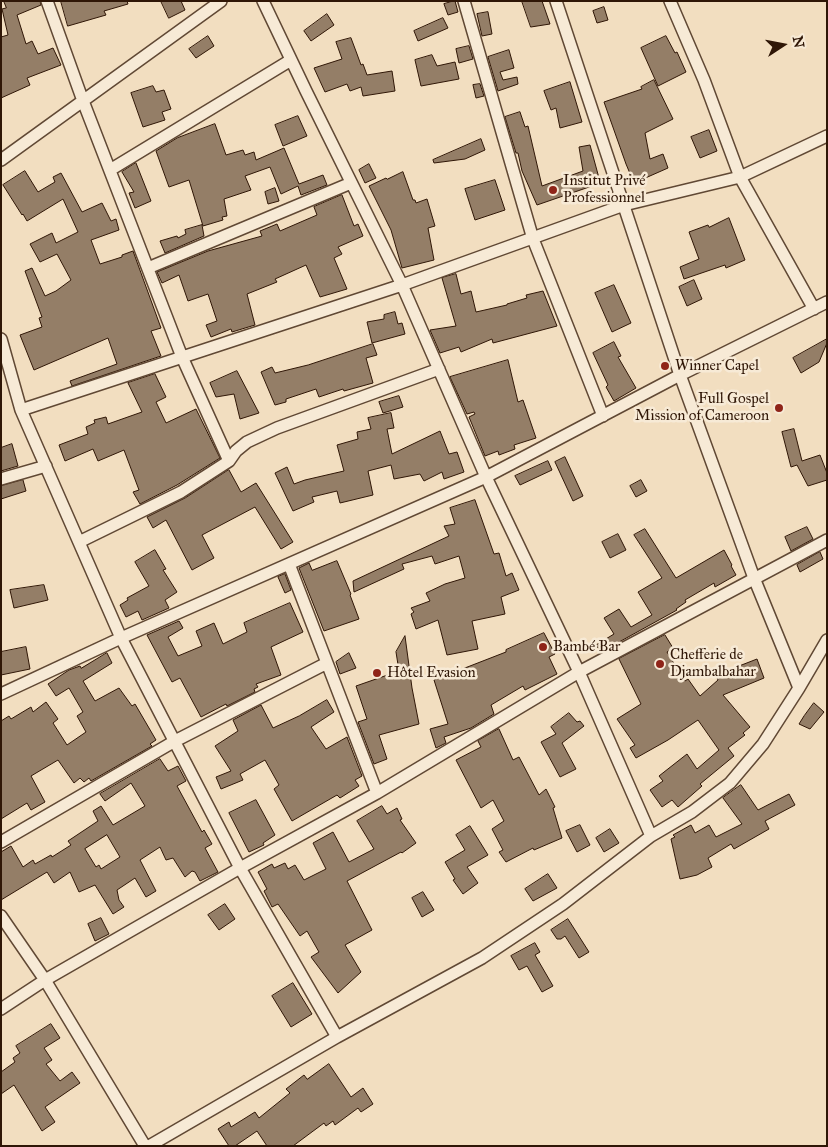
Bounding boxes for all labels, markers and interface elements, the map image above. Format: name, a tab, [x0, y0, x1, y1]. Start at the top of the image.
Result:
north arrow	[758, 20, 808, 70]
text: N	[789, 35, 808, 49]
place label: Institut Privé Professionnel	[563, 172, 646, 207]
marker: Institut Privé Professionnel	[547, 184, 559, 196]
place label: Winner Capel	[675, 357, 759, 375]
marker: Winner Capel	[659, 360, 671, 372]
place label: Full Gospel Mission of Cameroon	[635, 390, 769, 425]
marker: Full Gospel Mission of Cameroon	[773, 402, 785, 414]
place label: Bambé Bar	[553, 638, 620, 656]
marker: Bambé Bar	[537, 641, 549, 653]
place label: Chefferie de Djambalbahar	[670, 646, 756, 681]
marker: Chefferie de Djambalbahar	[654, 658, 666, 670]
place label: Hôtel Evasion	[387, 664, 476, 682]
marker: Hôtel Evasion	[371, 667, 383, 679]

